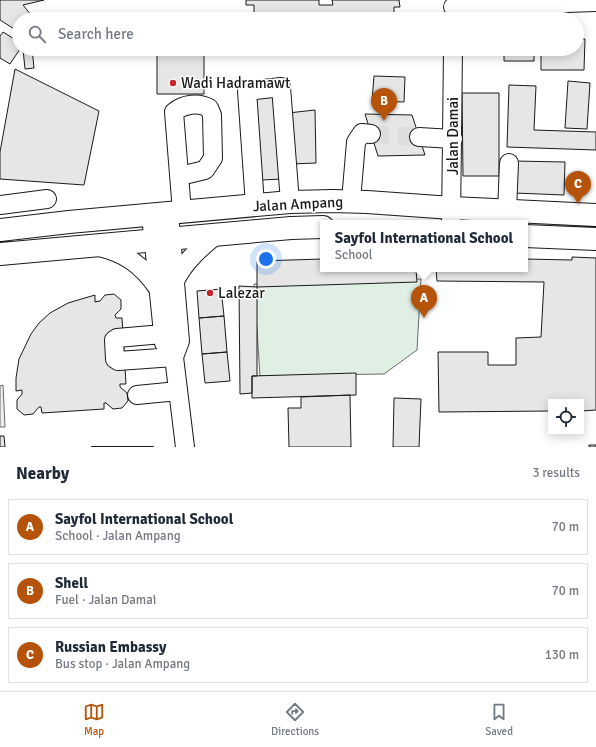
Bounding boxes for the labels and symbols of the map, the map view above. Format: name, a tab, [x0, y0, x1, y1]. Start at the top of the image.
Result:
place label: Wadi Hadramawt	[181, 74, 290, 92]
marker: Wadi Hadramawt	[168, 78, 178, 88]
pin: B	[371, 88, 397, 121]
street label: Jalan Damai	[444, 97, 462, 175]
pin: C	[565, 171, 591, 204]
street label: Jalan Ampang	[252, 193, 344, 215]
your location	[256, 249, 276, 269]
place label: Lalezar	[218, 284, 265, 302]
pin: A	[411, 285, 437, 318]
marker: Lalezar	[205, 288, 215, 298]

